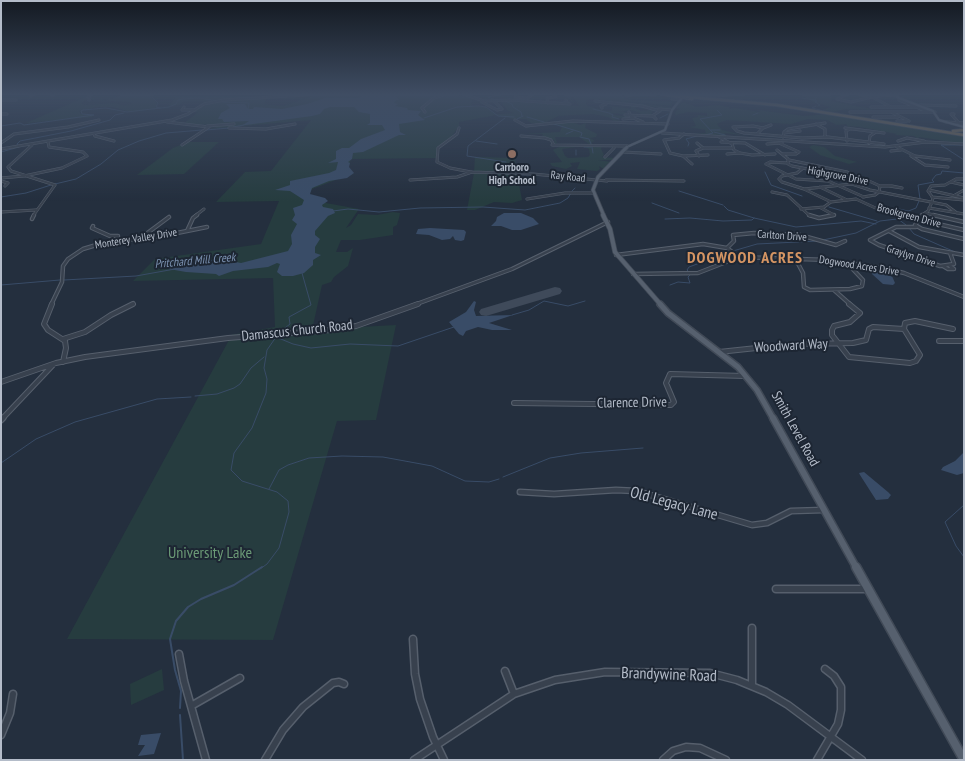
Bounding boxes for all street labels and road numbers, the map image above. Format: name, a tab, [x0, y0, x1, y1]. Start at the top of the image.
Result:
street label: Highgrove Drive	[807, 164, 869, 188]
street label: Ray Road	[550, 169, 586, 185]
street label: Brookgreen Drive	[876, 201, 942, 231]
street label: Monterey Valley Drive	[94, 226, 178, 252]
street label: Carlton Drive	[757, 228, 807, 244]
street label: Graylyn Drive	[885, 242, 937, 270]
street label: Dogwood Acres Drive	[818, 253, 900, 279]
street label: Damascus Church Road	[241, 317, 353, 345]
street label: Woodward Way	[754, 336, 828, 356]
street label: Smith Level Road	[767, 389, 823, 469]
street label: Clarence Drive	[597, 394, 667, 412]
street label: Old Legacy Lane	[628, 483, 720, 525]
street label: Brandywine Road	[621, 664, 717, 686]

